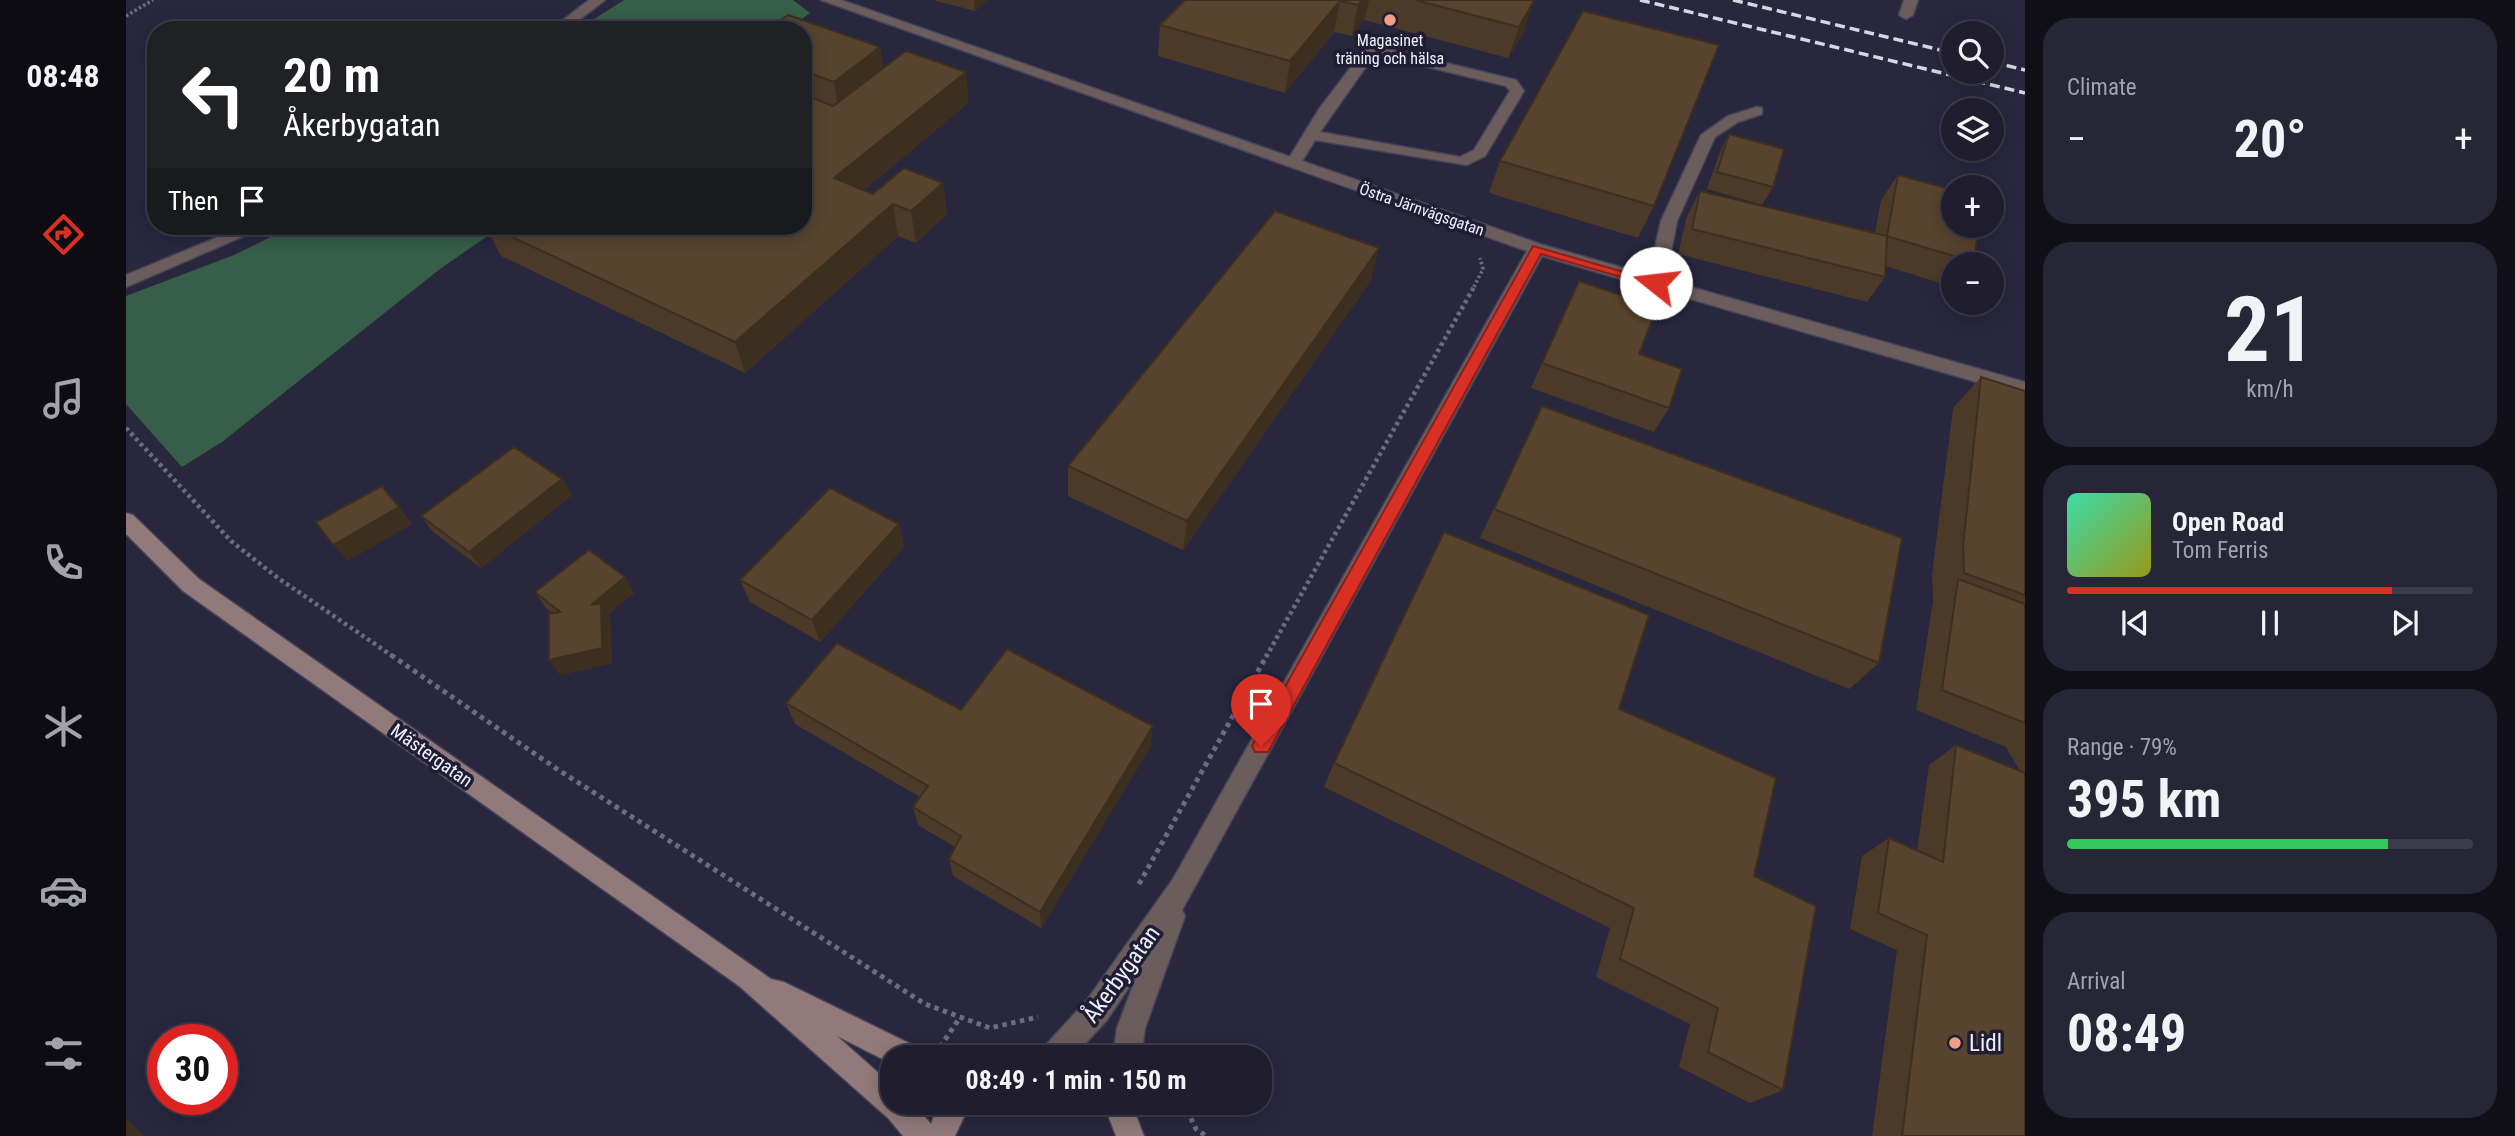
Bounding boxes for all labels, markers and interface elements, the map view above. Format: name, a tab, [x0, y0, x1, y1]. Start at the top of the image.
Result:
marker: Magasinet träning och hälsa	[1382, 12, 1398, 28]
map controls	[1941, 21, 2004, 315]
button: search	[1941, 21, 2004, 84]
place label: Magasinet träning och hälsa	[1336, 31, 1444, 68]
text: 20 m	[283, 47, 380, 104]
icon: left	[168, 49, 259, 140]
text: 08:48	[26, 57, 100, 95]
text: Climate	[2067, 74, 2137, 101]
button: layers	[1941, 98, 2004, 161]
text: Åkerbygatan	[283, 106, 440, 144]
text: 20°	[2234, 109, 2306, 170]
text: −	[2067, 117, 2086, 161]
text: +	[2454, 117, 2473, 161]
button: +	[1941, 175, 2004, 238]
street label: Östra Järnvägsgatan	[1357, 179, 1487, 240]
icon: arrive	[233, 182, 271, 220]
text: Then	[168, 186, 219, 216]
icon: directions	[39, 210, 88, 259]
position arrow	[1619, 246, 1693, 320]
button: −	[1941, 252, 2004, 315]
text: 21	[2224, 277, 2316, 383]
icon: music	[39, 374, 88, 423]
text: km/h	[2246, 376, 2294, 403]
text: Open Road	[2172, 507, 2284, 537]
text: Tom Ferris	[2172, 537, 2268, 564]
icon: phone	[39, 538, 88, 587]
icon: previous	[2116, 604, 2154, 642]
icon: pause	[2251, 604, 2289, 642]
icon: next	[2386, 604, 2424, 642]
pin	[1231, 674, 1291, 746]
icon: arrive	[1242, 685, 1280, 723]
icon: climate	[39, 702, 88, 751]
street label: Mästergatan	[386, 719, 477, 792]
text: Range · 79%	[2067, 734, 2177, 761]
text: 395 km	[2067, 769, 2221, 830]
icon: car	[39, 866, 88, 915]
street label: Åkerbygatan	[1076, 919, 1166, 1028]
text: Arrival	[2067, 968, 2126, 995]
text: 08:49	[2067, 1003, 2186, 1064]
speed limit sign: 30	[147, 1024, 238, 1115]
icon: filters	[39, 1029, 88, 1078]
place label: Lidl	[1969, 1030, 2002, 1057]
marker: Lidl	[1947, 1035, 1963, 1051]
text: 08:49 · 1 min · 150 m	[966, 1065, 1186, 1095]

